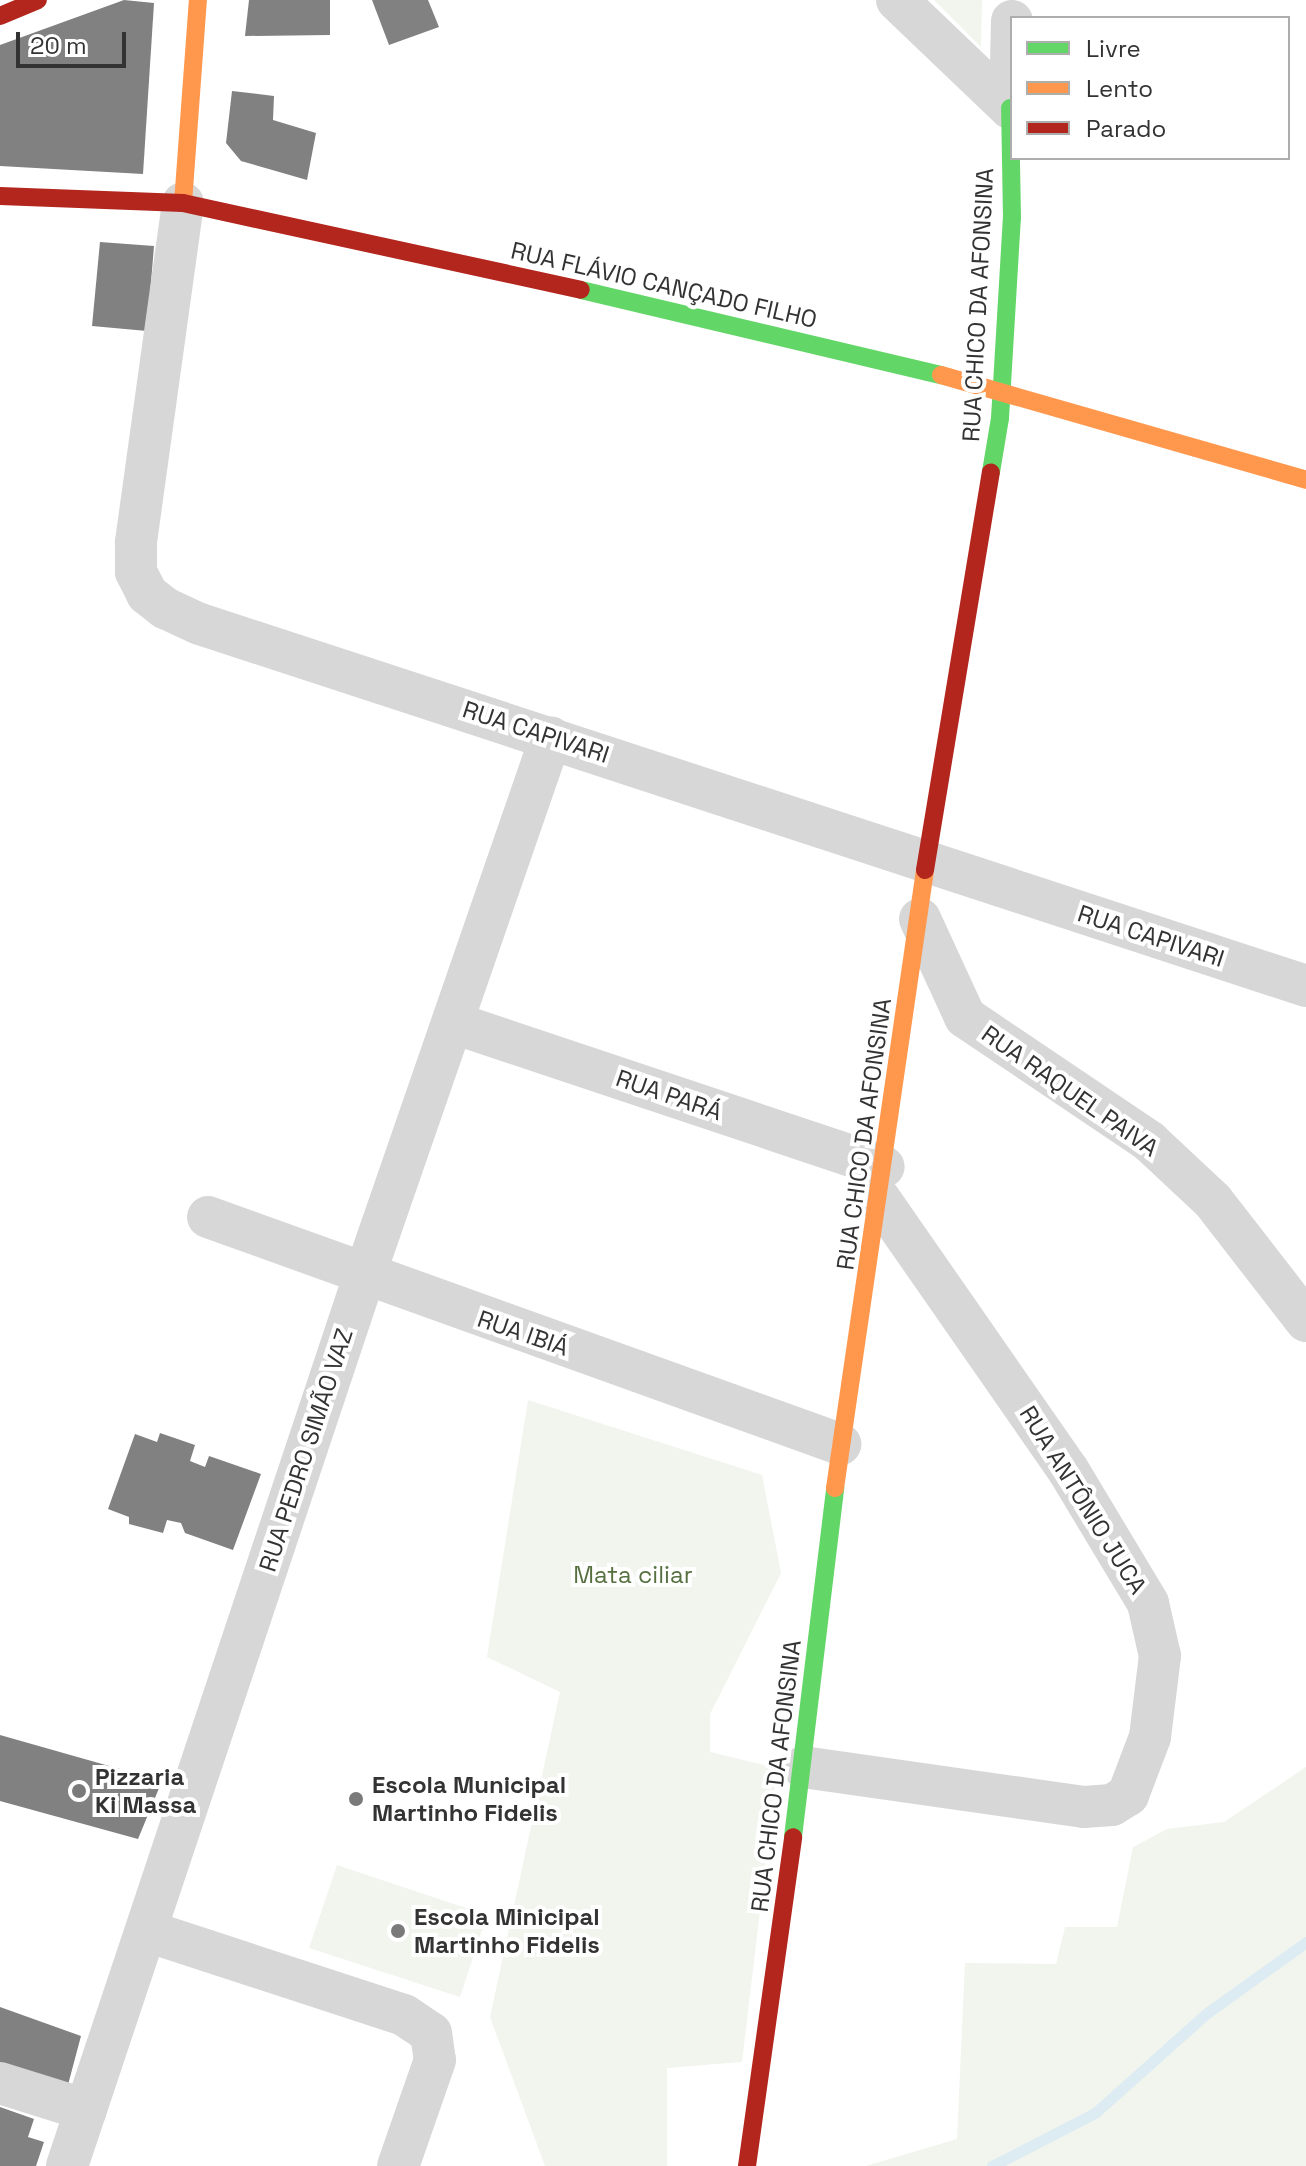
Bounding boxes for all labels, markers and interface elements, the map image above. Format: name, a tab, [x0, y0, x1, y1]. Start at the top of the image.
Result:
scale bar	[20, 16, 130, 66]
legend	[1010, 16, 1290, 160]
text: 20 m	[30, 30, 87, 61]
text: Livre	[1086, 33, 1141, 64]
text: Lento	[1086, 73, 1153, 104]
text: Parado	[1086, 113, 1166, 144]
street label: RUA CHICO DA AFONSINA	[956, 167, 1000, 443]
street label: RUA FLÁVIO CANÇADO FILHO	[508, 236, 820, 334]
street label: RUA CAPIVARI	[459, 695, 613, 769]
street label: RUA CAPIVARI	[1074, 899, 1228, 973]
street label: RUA CHICO DA AFONSINA	[831, 996, 897, 1272]
street label: RUA RAQUEL PAIVA	[976, 1019, 1164, 1163]
street label: RUA PARÁ	[612, 1063, 726, 1127]
street label: RUA IBIÁ	[474, 1304, 572, 1362]
street label: RUA PEDRO SIMÃO VAZ	[253, 1325, 359, 1575]
street label: RUA ANTÔNIO JUCA	[1013, 1400, 1153, 1600]
park label: Mata ciliar	[573, 1561, 693, 1589]
street label: RUA CHICO DA AFONSINA	[745, 1638, 807, 1914]
place label: Pizzaria Ki Massa	[95, 1763, 196, 1819]
place label: Escola Municipal Martinho Fidelis	[372, 1771, 566, 1827]
marker: Pizzaria Ki Massa	[70, 1782, 88, 1800]
marker: Escola Municipal Martinho Fidelis	[347, 1790, 365, 1808]
place label: Escola Minicipal Martinho Fidelis	[414, 1903, 600, 1959]
marker: Escola Minicipal Martinho Fidelis	[389, 1922, 407, 1940]

